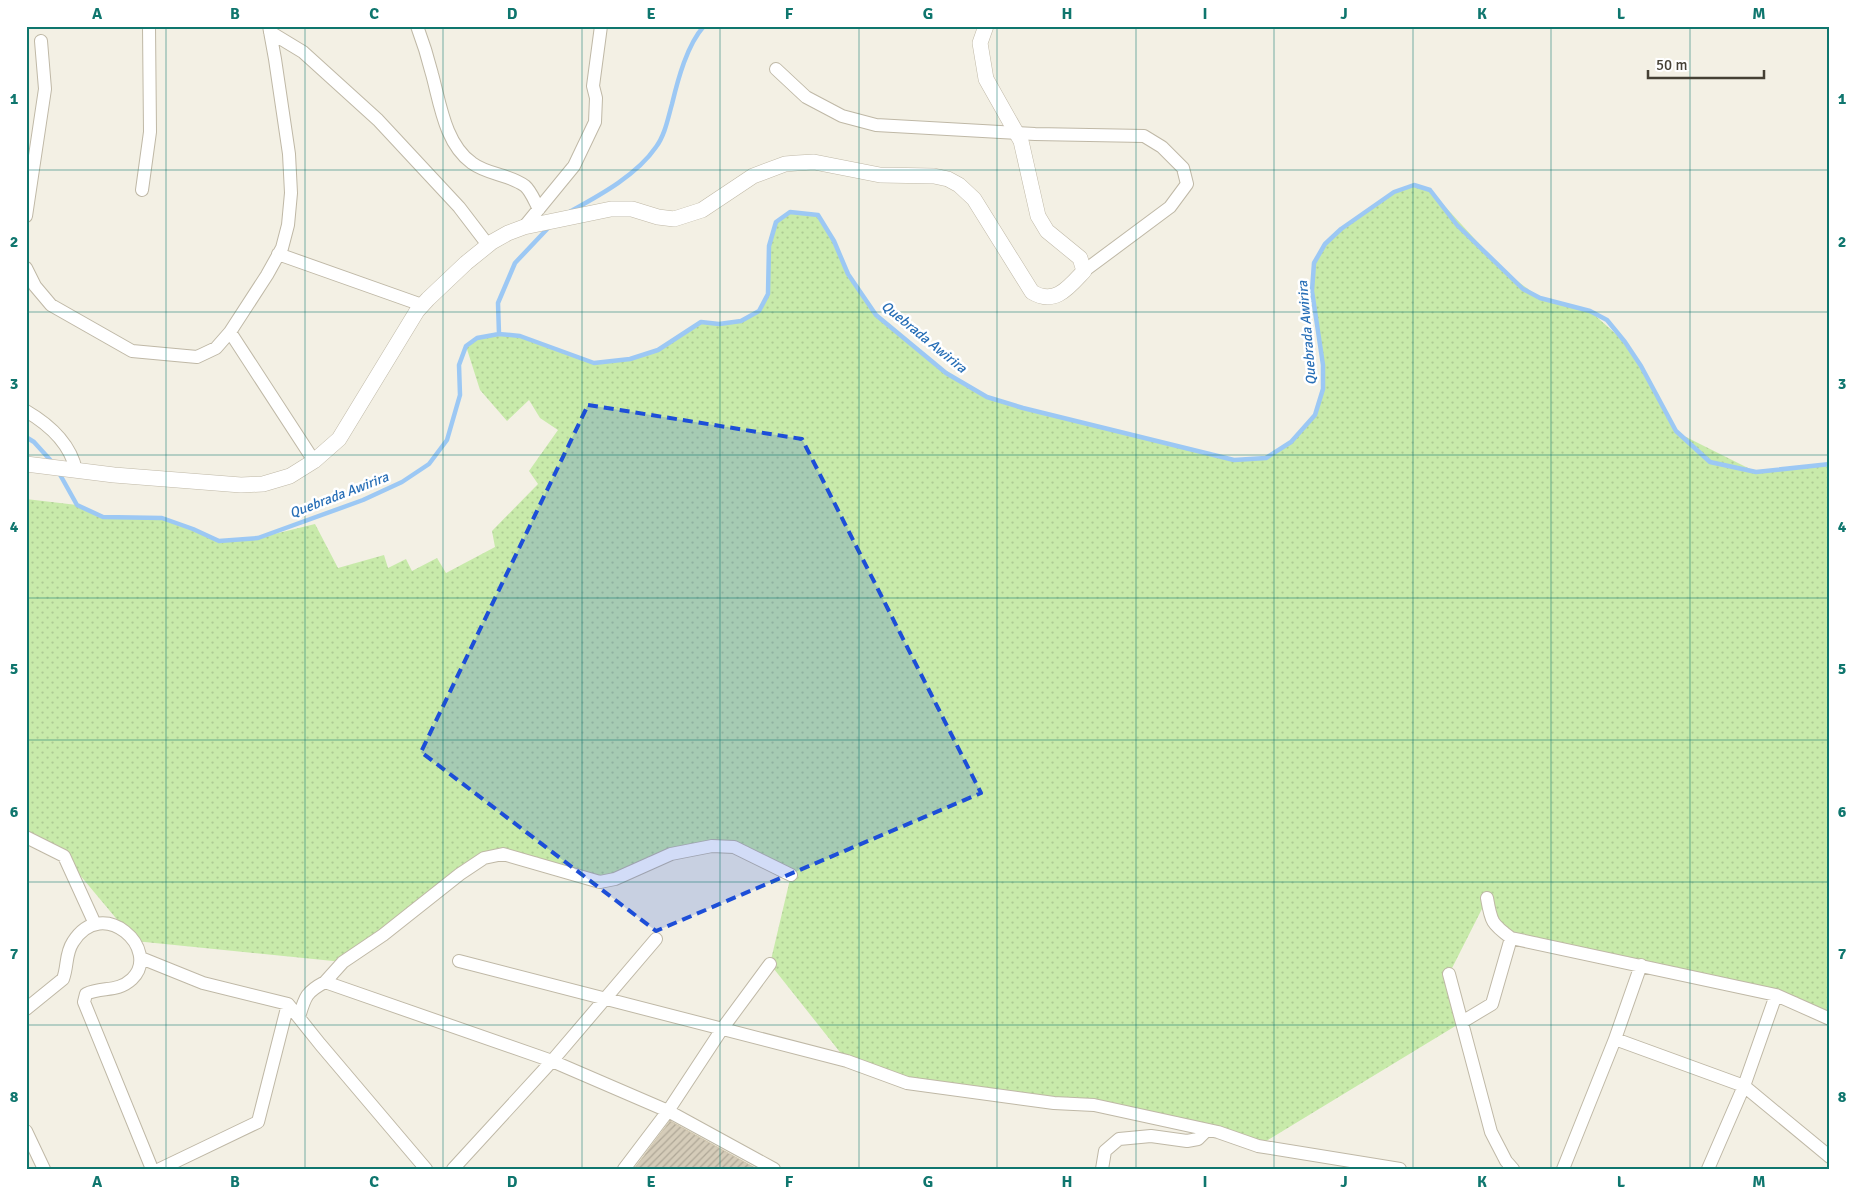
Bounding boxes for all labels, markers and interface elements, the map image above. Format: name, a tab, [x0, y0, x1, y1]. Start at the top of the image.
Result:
text: A	[92, 4, 103, 24]
text: B	[230, 4, 240, 24]
text: C	[369, 4, 379, 24]
text: D	[507, 4, 518, 24]
text: E	[646, 4, 656, 24]
text: F	[785, 4, 794, 24]
text: G	[923, 4, 933, 24]
text: H	[1062, 4, 1072, 24]
text: I	[1202, 4, 1208, 24]
text: J	[1340, 4, 1348, 24]
text: K	[1477, 4, 1487, 24]
text: L	[1617, 4, 1626, 24]
text: M	[1752, 4, 1766, 24]
scale bar	[1648, 48, 1765, 80]
text: 50 m	[1656, 56, 1687, 74]
text: 1	[10, 89, 19, 109]
text: 1	[1838, 89, 1847, 109]
text: 2	[10, 232, 18, 252]
text: 2	[1838, 232, 1846, 252]
water label: Quebrada Awirira	[1294, 279, 1320, 386]
water label: Quebrada Awirira	[878, 297, 971, 377]
text: 3	[10, 374, 18, 394]
text: 3	[1838, 374, 1846, 394]
water label: Quebrada Awirira	[287, 468, 392, 522]
text: 4	[10, 517, 19, 537]
text: 4	[1838, 517, 1847, 537]
text: 5	[10, 659, 18, 679]
text: 5	[1838, 659, 1846, 679]
text: 6	[10, 802, 19, 822]
text: 6	[1838, 802, 1847, 822]
text: 7	[10, 944, 19, 964]
text: 7	[1838, 944, 1847, 964]
text: 8	[10, 1087, 19, 1107]
text: 8	[1838, 1087, 1847, 1107]
text: A	[92, 1172, 103, 1192]
text: B	[230, 1172, 240, 1192]
text: C	[369, 1172, 379, 1192]
text: D	[507, 1172, 518, 1192]
text: E	[646, 1172, 656, 1192]
text: F	[785, 1172, 794, 1192]
text: G	[923, 1172, 933, 1192]
text: H	[1062, 1172, 1072, 1192]
text: I	[1202, 1172, 1208, 1192]
text: J	[1340, 1172, 1348, 1192]
text: K	[1477, 1172, 1487, 1192]
text: L	[1617, 1172, 1626, 1192]
text: M	[1752, 1172, 1766, 1192]

